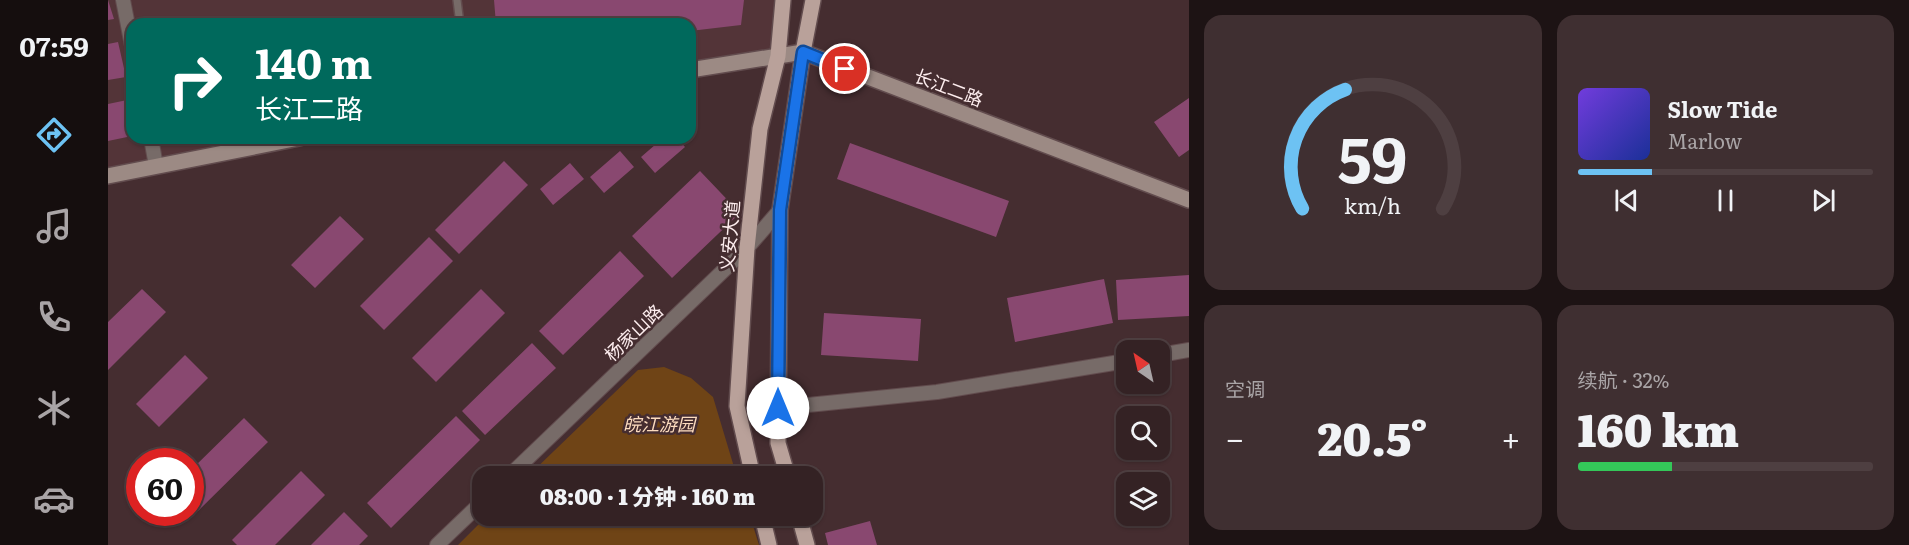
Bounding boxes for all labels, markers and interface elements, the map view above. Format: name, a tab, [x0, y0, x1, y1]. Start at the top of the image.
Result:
text: 07:59	[19, 25, 89, 65]
text: 140 m	[255, 30, 372, 92]
icon: right	[156, 42, 234, 120]
pin	[819, 43, 870, 94]
icon: arrive	[828, 52, 861, 85]
street label: 长江二路	[911, 61, 987, 113]
text: 长江二路	[255, 87, 363, 127]
text: Slow Tide	[1668, 92, 1778, 125]
text: 59	[1338, 111, 1407, 203]
icon: directions	[33, 114, 75, 156]
text: Marlow	[1668, 125, 1742, 155]
icon: previous	[1610, 184, 1643, 217]
icon: pause	[1709, 184, 1742, 217]
icon: next	[1807, 184, 1840, 217]
text: km/h	[1344, 190, 1401, 222]
street label: 义安大道	[712, 199, 746, 273]
icon: music	[33, 205, 75, 247]
icon: phone	[33, 296, 75, 338]
street label: 杨家山路	[598, 297, 668, 367]
north arrow	[1116, 340, 1170, 394]
map controls	[1116, 340, 1170, 526]
text: 续航 · 32%	[1578, 364, 1670, 394]
text: 空调	[1225, 373, 1265, 403]
position arrow	[746, 376, 810, 440]
icon: climate	[33, 387, 75, 429]
text: 160 km	[1578, 394, 1739, 461]
text: 20.5°	[1318, 403, 1428, 470]
button: search	[1116, 406, 1170, 460]
park label: 皖江游园	[623, 410, 698, 437]
text: −	[1225, 412, 1244, 461]
text: +	[1501, 412, 1520, 461]
speed limit sign: 60	[126, 448, 204, 526]
button: layers	[1116, 472, 1170, 526]
icon: car	[33, 478, 75, 520]
text: 08:00 · 1 分钟 · 160 m	[540, 479, 755, 512]

